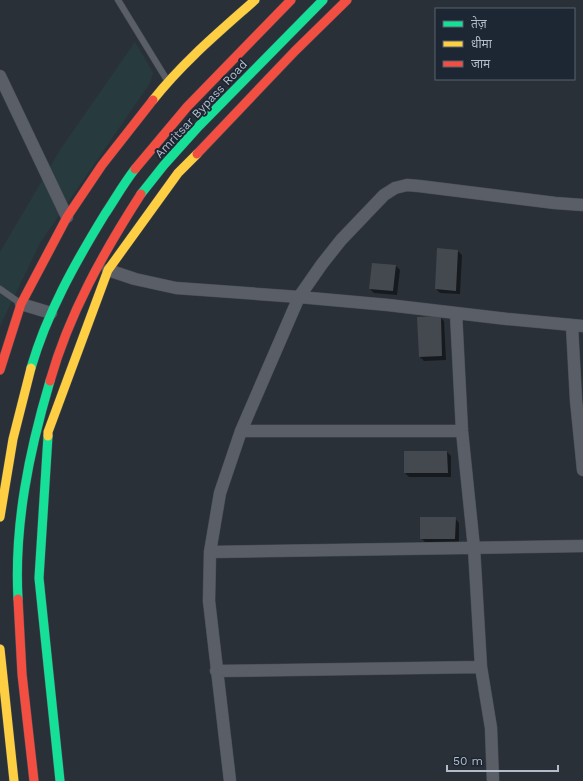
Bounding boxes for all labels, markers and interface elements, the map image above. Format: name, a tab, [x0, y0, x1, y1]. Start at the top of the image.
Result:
legend	[435, 8, 575, 80]
text: तेज़	[471, 16, 488, 31]
text: धीमा	[471, 36, 493, 51]
street label: Amritsar Bypass Road	[152, 57, 250, 161]
text: जाम	[471, 57, 491, 71]
scale bar	[447, 747, 558, 773]
text: 50 m	[453, 754, 483, 768]

